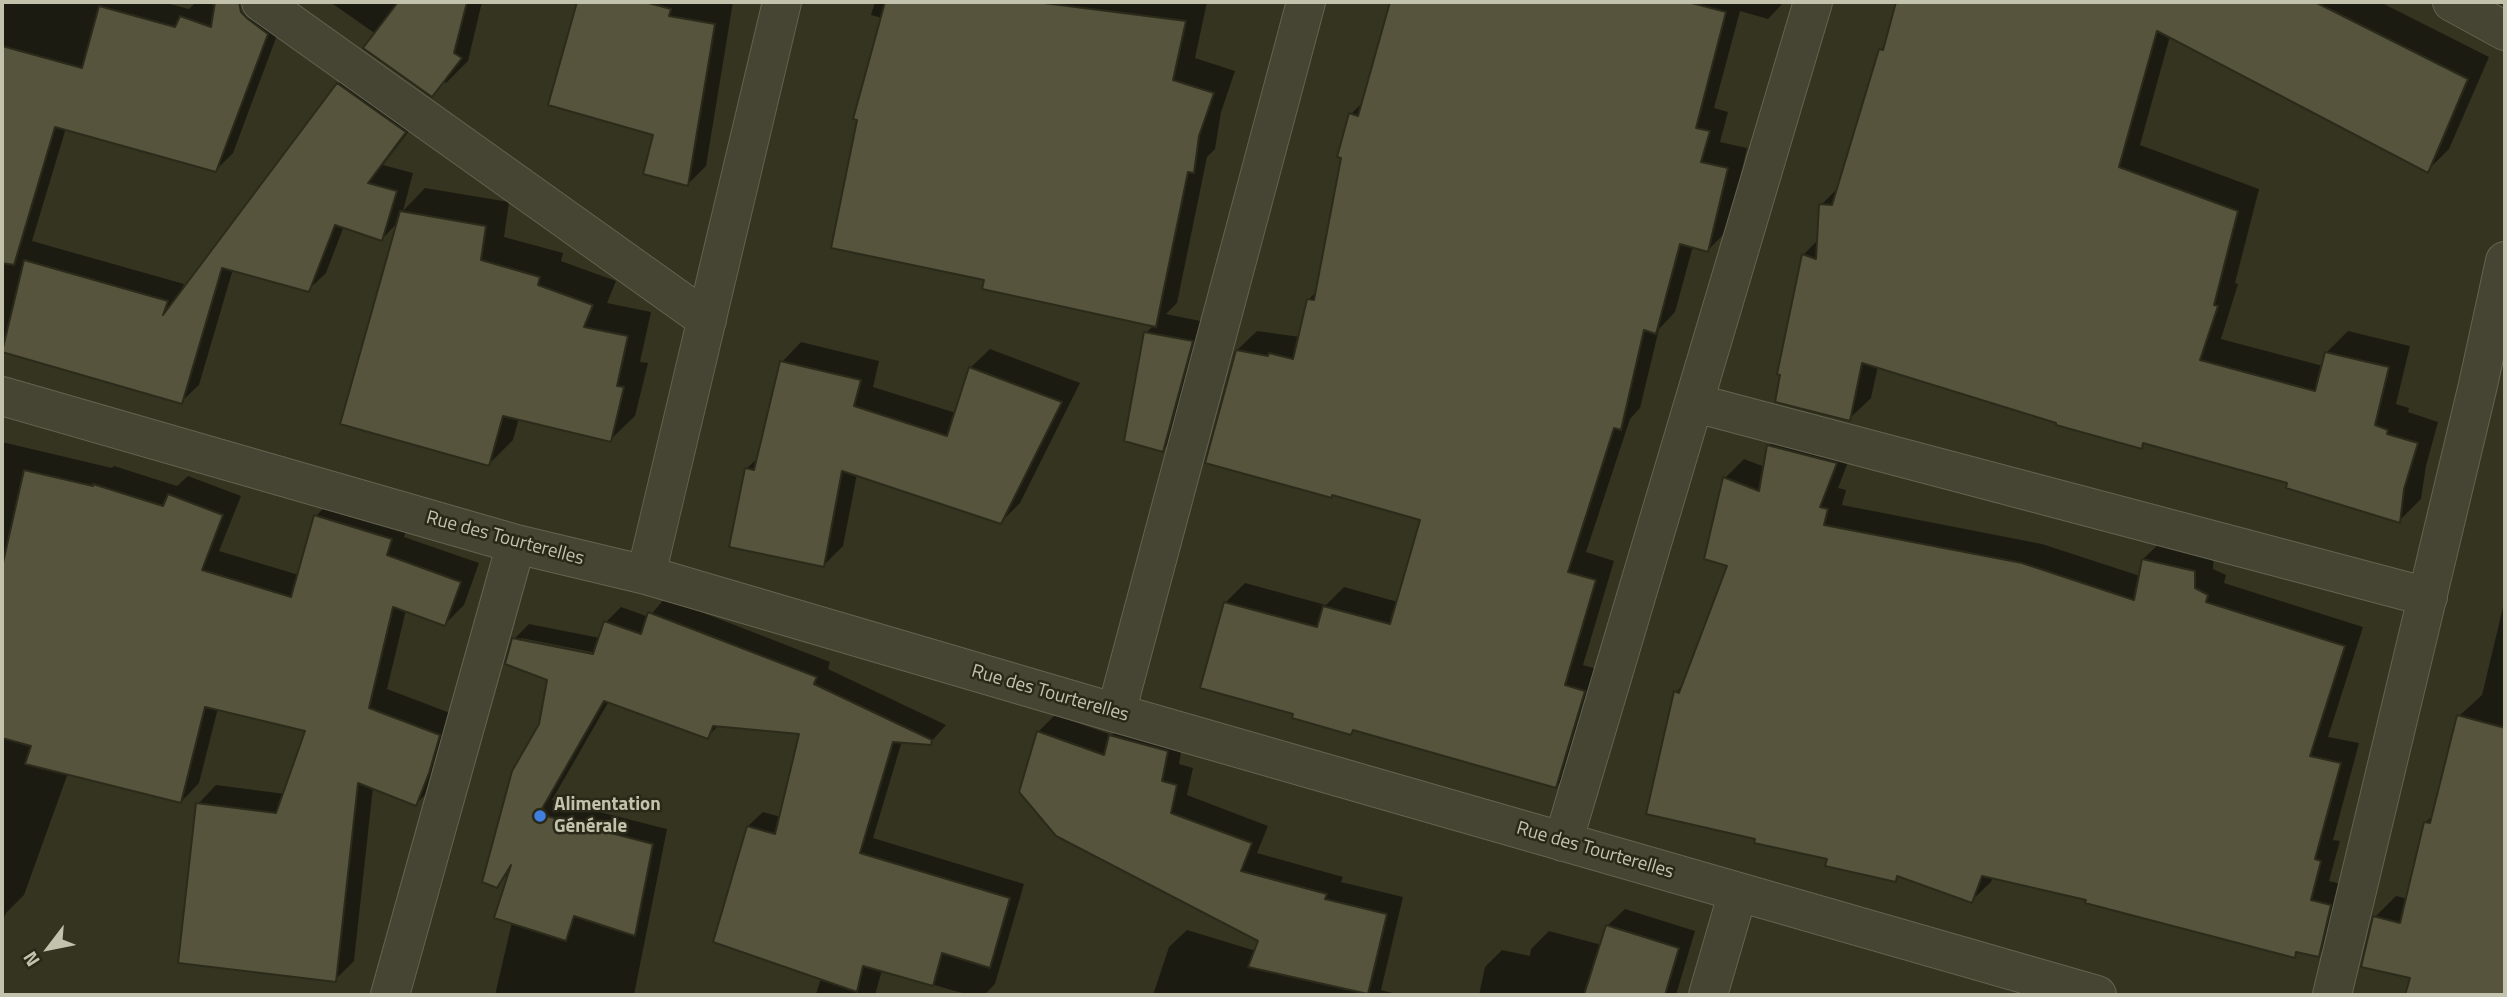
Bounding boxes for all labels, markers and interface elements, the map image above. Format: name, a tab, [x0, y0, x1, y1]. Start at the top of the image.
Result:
street label: Rue des Tourterelles	[424, 507, 586, 571]
street label: Rue des Tourterelles	[969, 661, 1131, 727]
place label: Alimentation Générale	[554, 794, 661, 838]
marker: Alimentation Générale	[532, 808, 548, 824]
street label: Rue des Tourterelles	[1514, 818, 1676, 884]
north arrow	[14, 913, 84, 983]
text: N	[15, 946, 47, 973]

